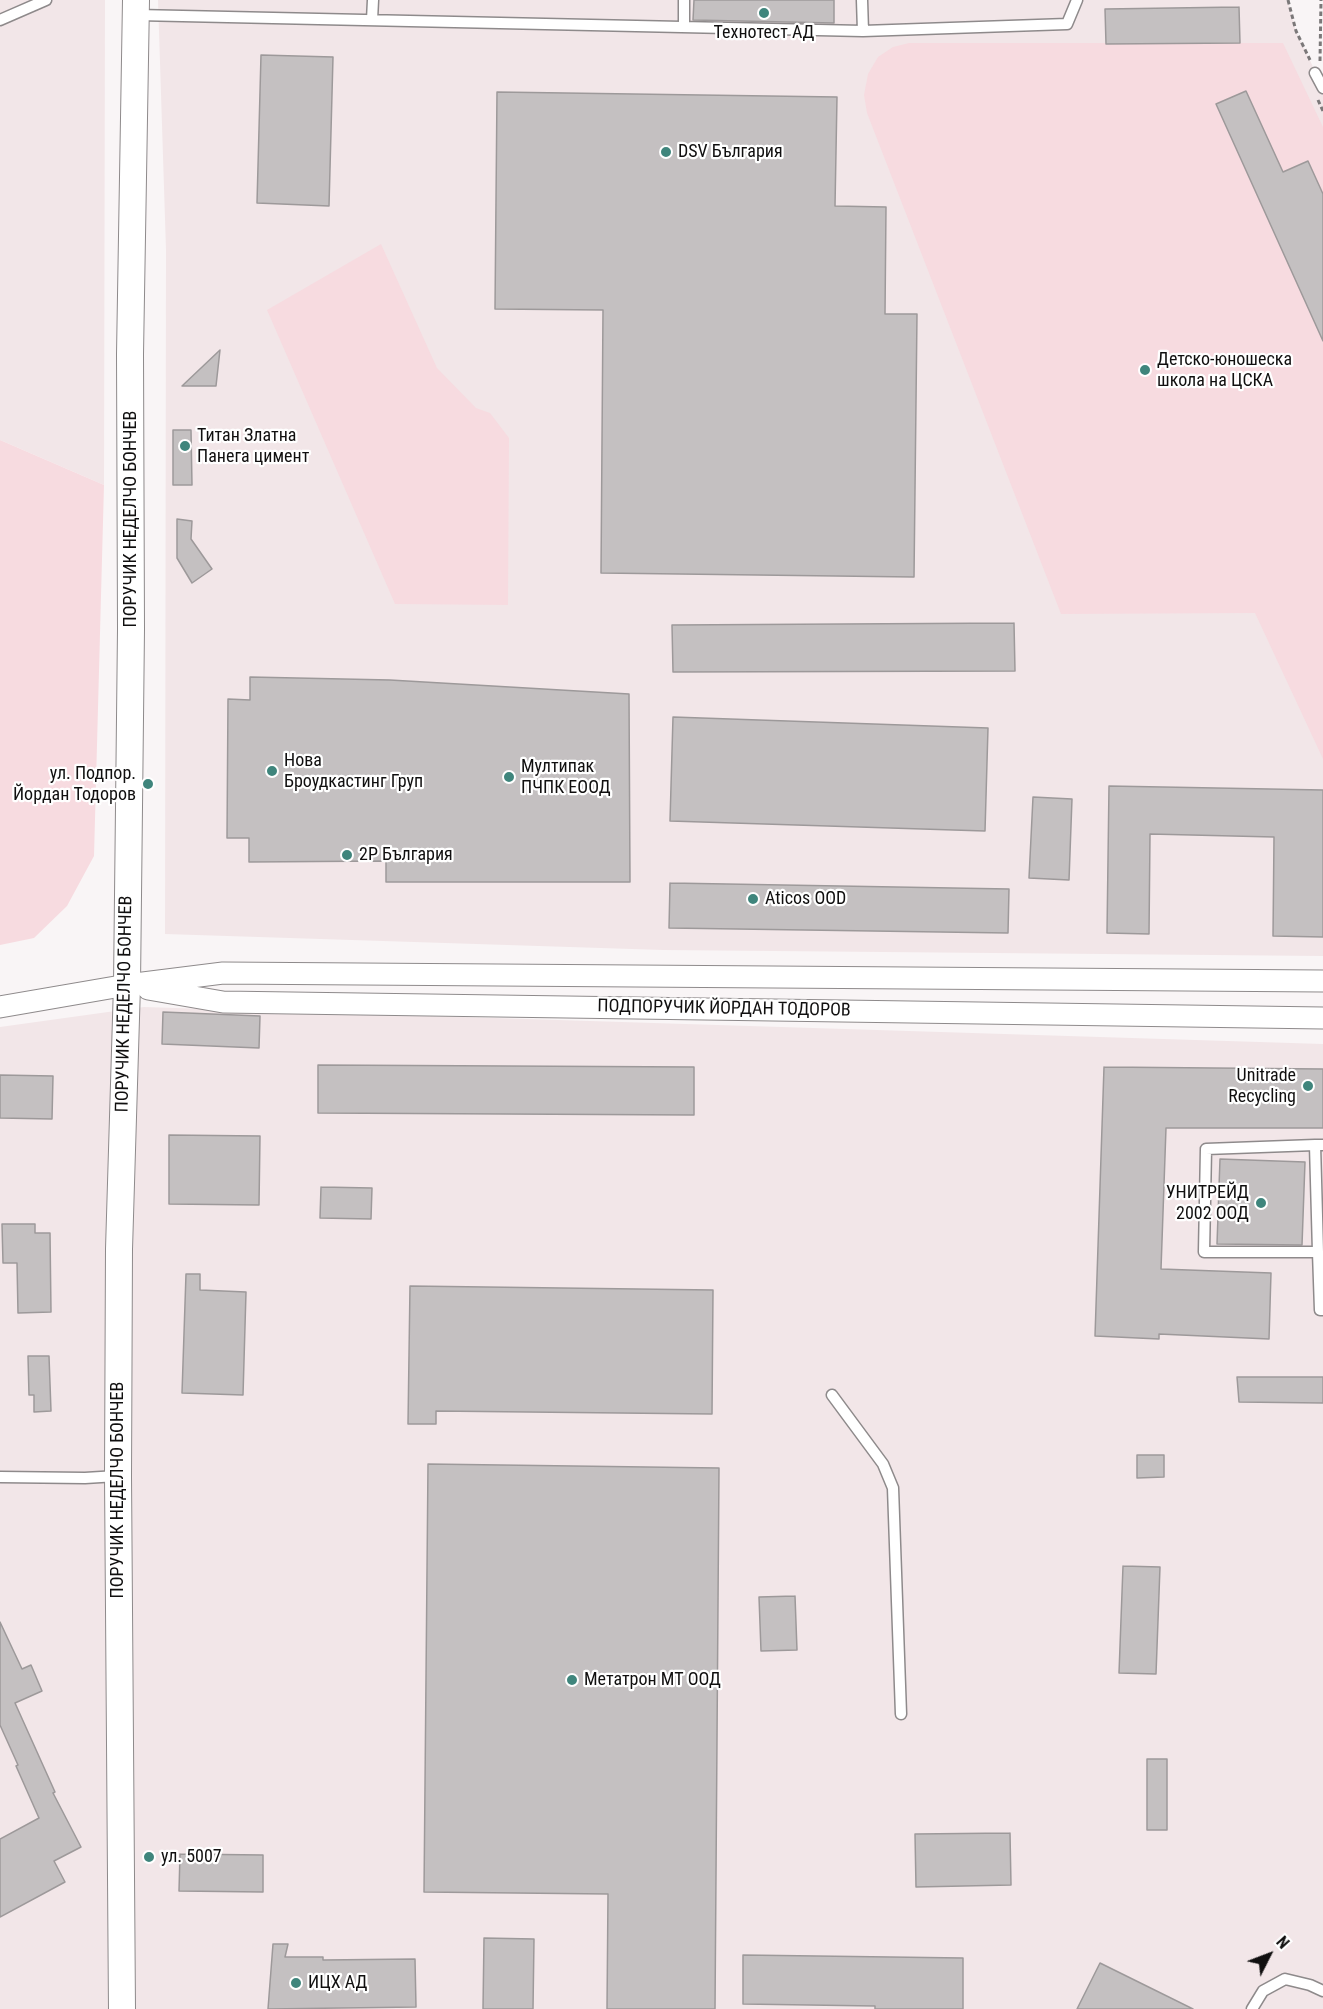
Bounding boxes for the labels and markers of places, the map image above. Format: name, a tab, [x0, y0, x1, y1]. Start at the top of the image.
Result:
marker: Технотест АД	[757, 6, 771, 20]
place label: Технотест АД	[714, 22, 814, 44]
place label: DSV България	[678, 141, 783, 163]
marker: DSV България	[659, 145, 673, 159]
place label: Детско-юношеска школа на ЦСКА	[1157, 349, 1292, 392]
marker: Детско-юношеска школа на ЦСКА	[1138, 363, 1152, 377]
place label: Титан Златна Панега цимент	[197, 425, 309, 468]
marker: Титан Златна Панега цимент	[178, 439, 192, 453]
place label: Нова Броудкастинг Груп	[284, 750, 423, 792]
place label: Мултипак ПЧПК ЕООД	[521, 756, 611, 798]
place label: ул. Подпор. Йордан Тодоров	[13, 763, 136, 806]
marker: Нова Броудкастинг Груп	[265, 764, 279, 778]
marker: Мултипак ПЧПК ЕООД	[502, 770, 516, 784]
marker: ул. Подпор. Йордан Тодоров	[141, 777, 155, 791]
place label: 2Р България	[359, 844, 453, 866]
marker: 2Р България	[340, 848, 354, 862]
place label: Aticos OOD	[765, 888, 846, 910]
marker: Aticos OOD	[746, 892, 760, 906]
place label: Unitrade Recycling	[1228, 1065, 1296, 1108]
marker: Unitrade Recycling	[1301, 1079, 1315, 1093]
place label: УНИТРЕЙД 2002 ООД	[1166, 1182, 1249, 1224]
marker: УНИТРЕЙД 2002 ООД	[1254, 1196, 1268, 1210]
place label: Метатрон МТ ООД	[584, 1669, 721, 1691]
marker: Метатрон МТ ООД	[565, 1673, 579, 1687]
place label: ул. 5007	[161, 1846, 222, 1868]
marker: ул. 5007	[142, 1850, 156, 1864]
place label: ИЦХ АД	[308, 1972, 367, 1994]
marker: ИЦХ АД	[289, 1976, 303, 1990]

